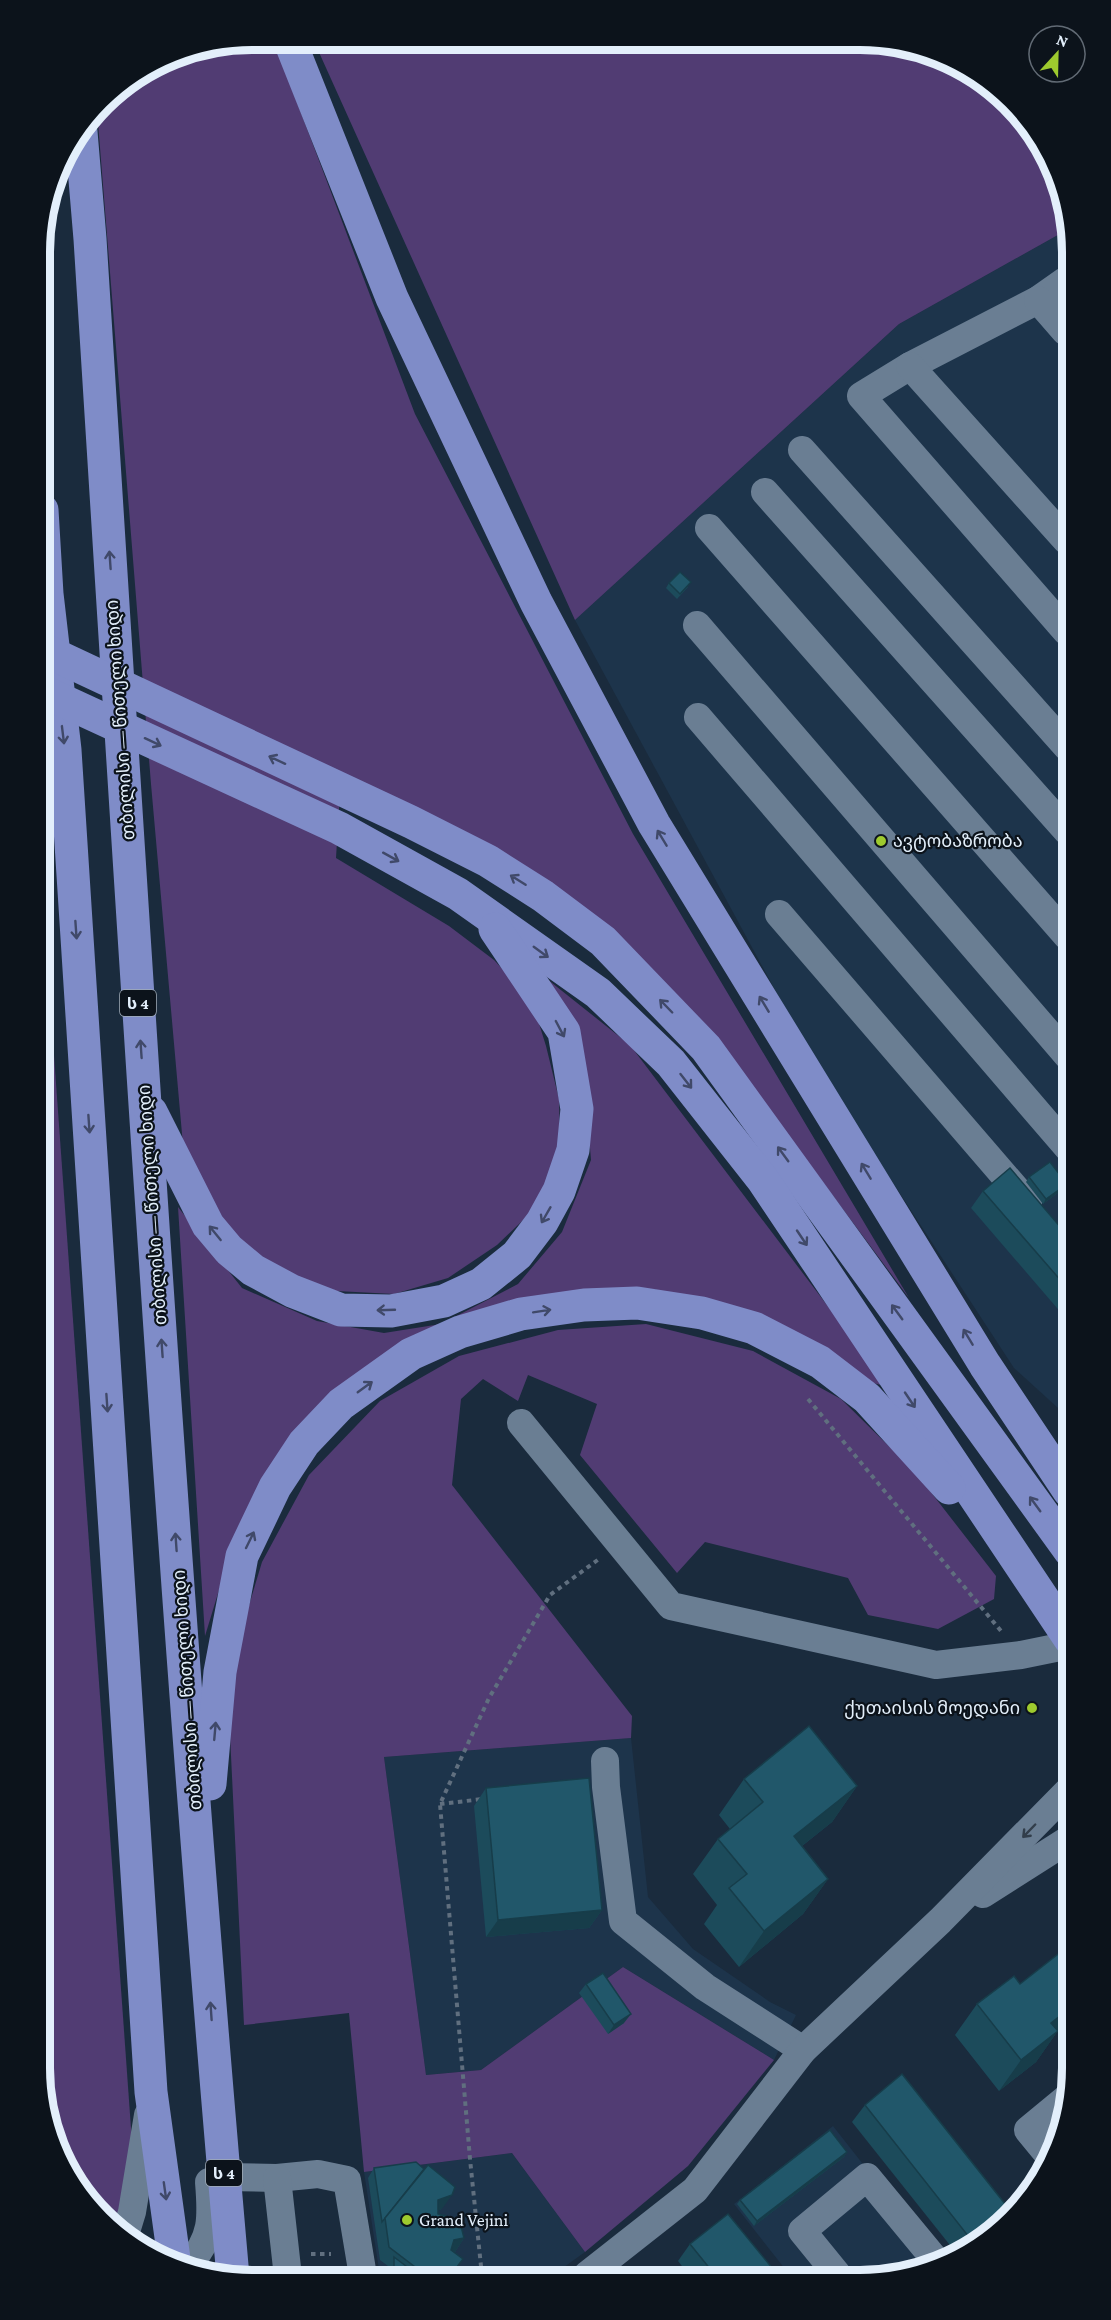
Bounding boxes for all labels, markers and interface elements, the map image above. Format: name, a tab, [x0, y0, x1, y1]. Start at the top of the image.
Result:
north arrow	[1027, 24, 1087, 84]
text: N	[1054, 31, 1071, 51]
one-way arrow	[104, 551, 115, 571]
street label: თბილისი — წითელი ხიდი	[102, 599, 139, 841]
one-way arrow	[58, 725, 69, 744]
one-way arrow	[143, 737, 161, 749]
one-way arrow	[268, 753, 286, 765]
one-way arrow	[656, 830, 668, 847]
place label: ავტობაზრობა	[893, 831, 1023, 852]
marker: ავტობაზრობა	[874, 834, 888, 848]
one-way arrow	[382, 851, 399, 863]
one-way arrow	[510, 874, 527, 886]
one-way arrow	[71, 919, 82, 939]
one-way arrow	[532, 946, 548, 958]
road number: ს 4	[120, 990, 156, 1016]
one-way arrow	[758, 996, 770, 1013]
one-way arrow	[658, 998, 673, 1013]
one-way arrow	[554, 1020, 566, 1037]
one-way arrow	[135, 1039, 146, 1059]
one-way arrow	[679, 1073, 692, 1089]
street label: თბილისი — წითელი ხიდი	[134, 1084, 171, 1326]
one-way arrow	[83, 1114, 94, 1134]
one-way arrow	[776, 1146, 789, 1162]
one-way arrow	[859, 1163, 871, 1180]
one-way arrow	[540, 1206, 552, 1223]
one-way arrow	[208, 1225, 221, 1241]
one-way arrow	[796, 1229, 808, 1245]
one-way arrow	[891, 1304, 903, 1320]
one-way arrow	[376, 1305, 396, 1316]
one-way arrow	[532, 1305, 551, 1316]
one-way arrow	[961, 1329, 973, 1346]
one-way arrow	[156, 1338, 167, 1358]
one-way arrow	[357, 1381, 373, 1393]
one-way arrow	[904, 1391, 916, 1408]
one-way arrow	[101, 1392, 112, 1412]
one-way arrow	[1029, 1496, 1041, 1512]
one-way arrow	[244, 1532, 256, 1550]
one-way arrow	[171, 1533, 182, 1553]
street label: თბილისი — წითელი ხიდი	[169, 1569, 206, 1811]
place label: ქუთაისის მოედანი	[844, 1698, 1020, 1719]
marker: ქუთაისის მოედანი	[1025, 1701, 1039, 1715]
one-way arrow	[210, 1722, 221, 1742]
one-way arrow	[1022, 1823, 1037, 1838]
one-way arrow	[205, 2002, 216, 2022]
road number: ს 4	[206, 2160, 242, 2186]
one-way arrow	[160, 2181, 171, 2201]
place label: Grand Vejini	[419, 2210, 509, 2231]
marker: Grand Vejini	[400, 2213, 414, 2227]

